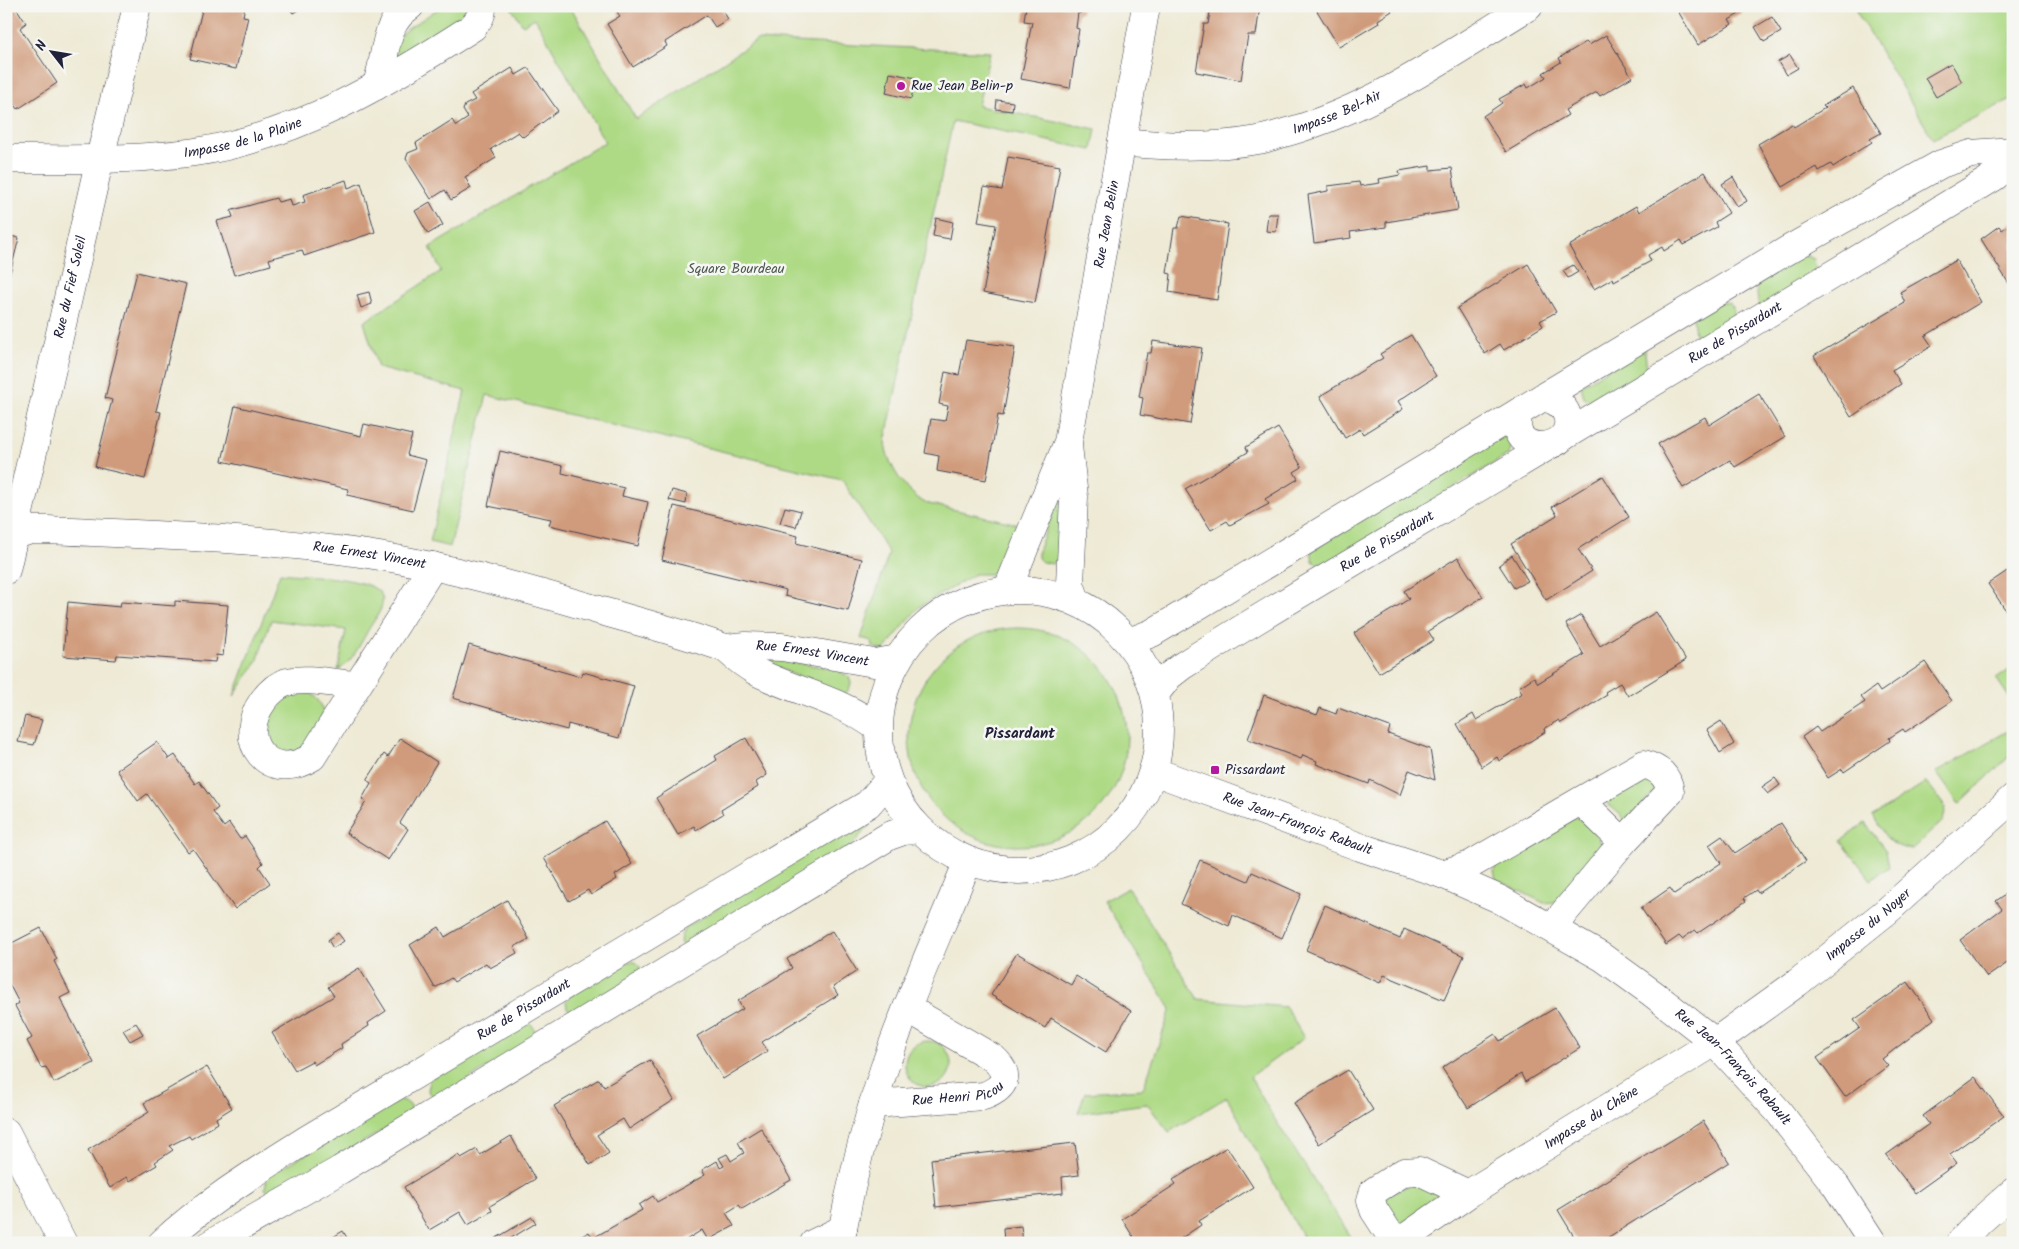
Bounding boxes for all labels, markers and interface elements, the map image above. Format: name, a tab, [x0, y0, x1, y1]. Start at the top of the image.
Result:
north arrow	[28, 28, 78, 78]
text: N	[30, 36, 54, 55]
place label: Rue Jean Belin-p	[911, 75, 1013, 97]
marker: Rue Jean Belin-p	[895, 80, 907, 92]
street label: Impasse Bel-Air	[1290, 84, 1386, 141]
street label: Impasse de la Plaine	[182, 112, 306, 164]
street label: Rue Jean Belin	[1088, 179, 1126, 270]
street label: Rue du Fief Soleil	[48, 233, 93, 341]
park label: Square Bourdeau	[687, 258, 785, 280]
street label: Rue de Pissardant	[1684, 296, 1787, 370]
street label: Rue de Pissardant	[1336, 505, 1439, 578]
street label: Rue Ernest Vincent	[312, 536, 429, 576]
street label: Rue Ernest Vincent	[755, 635, 871, 673]
district label: Pissardant	[985, 722, 1055, 746]
place label: Pissardant	[1225, 759, 1286, 781]
marker: Pissardant	[1209, 764, 1221, 776]
street label: Rue Jean-François Rabault	[1220, 787, 1376, 862]
street label: Impasse du Noyer	[1821, 882, 1917, 967]
street label: Rue de Pissardant	[472, 973, 576, 1047]
street label: Rue Jean-François Rabault	[1670, 1003, 1797, 1131]
street label: Rue Henri Picou	[911, 1076, 1010, 1112]
street label: Impasse du Chêne	[1540, 1080, 1644, 1156]

